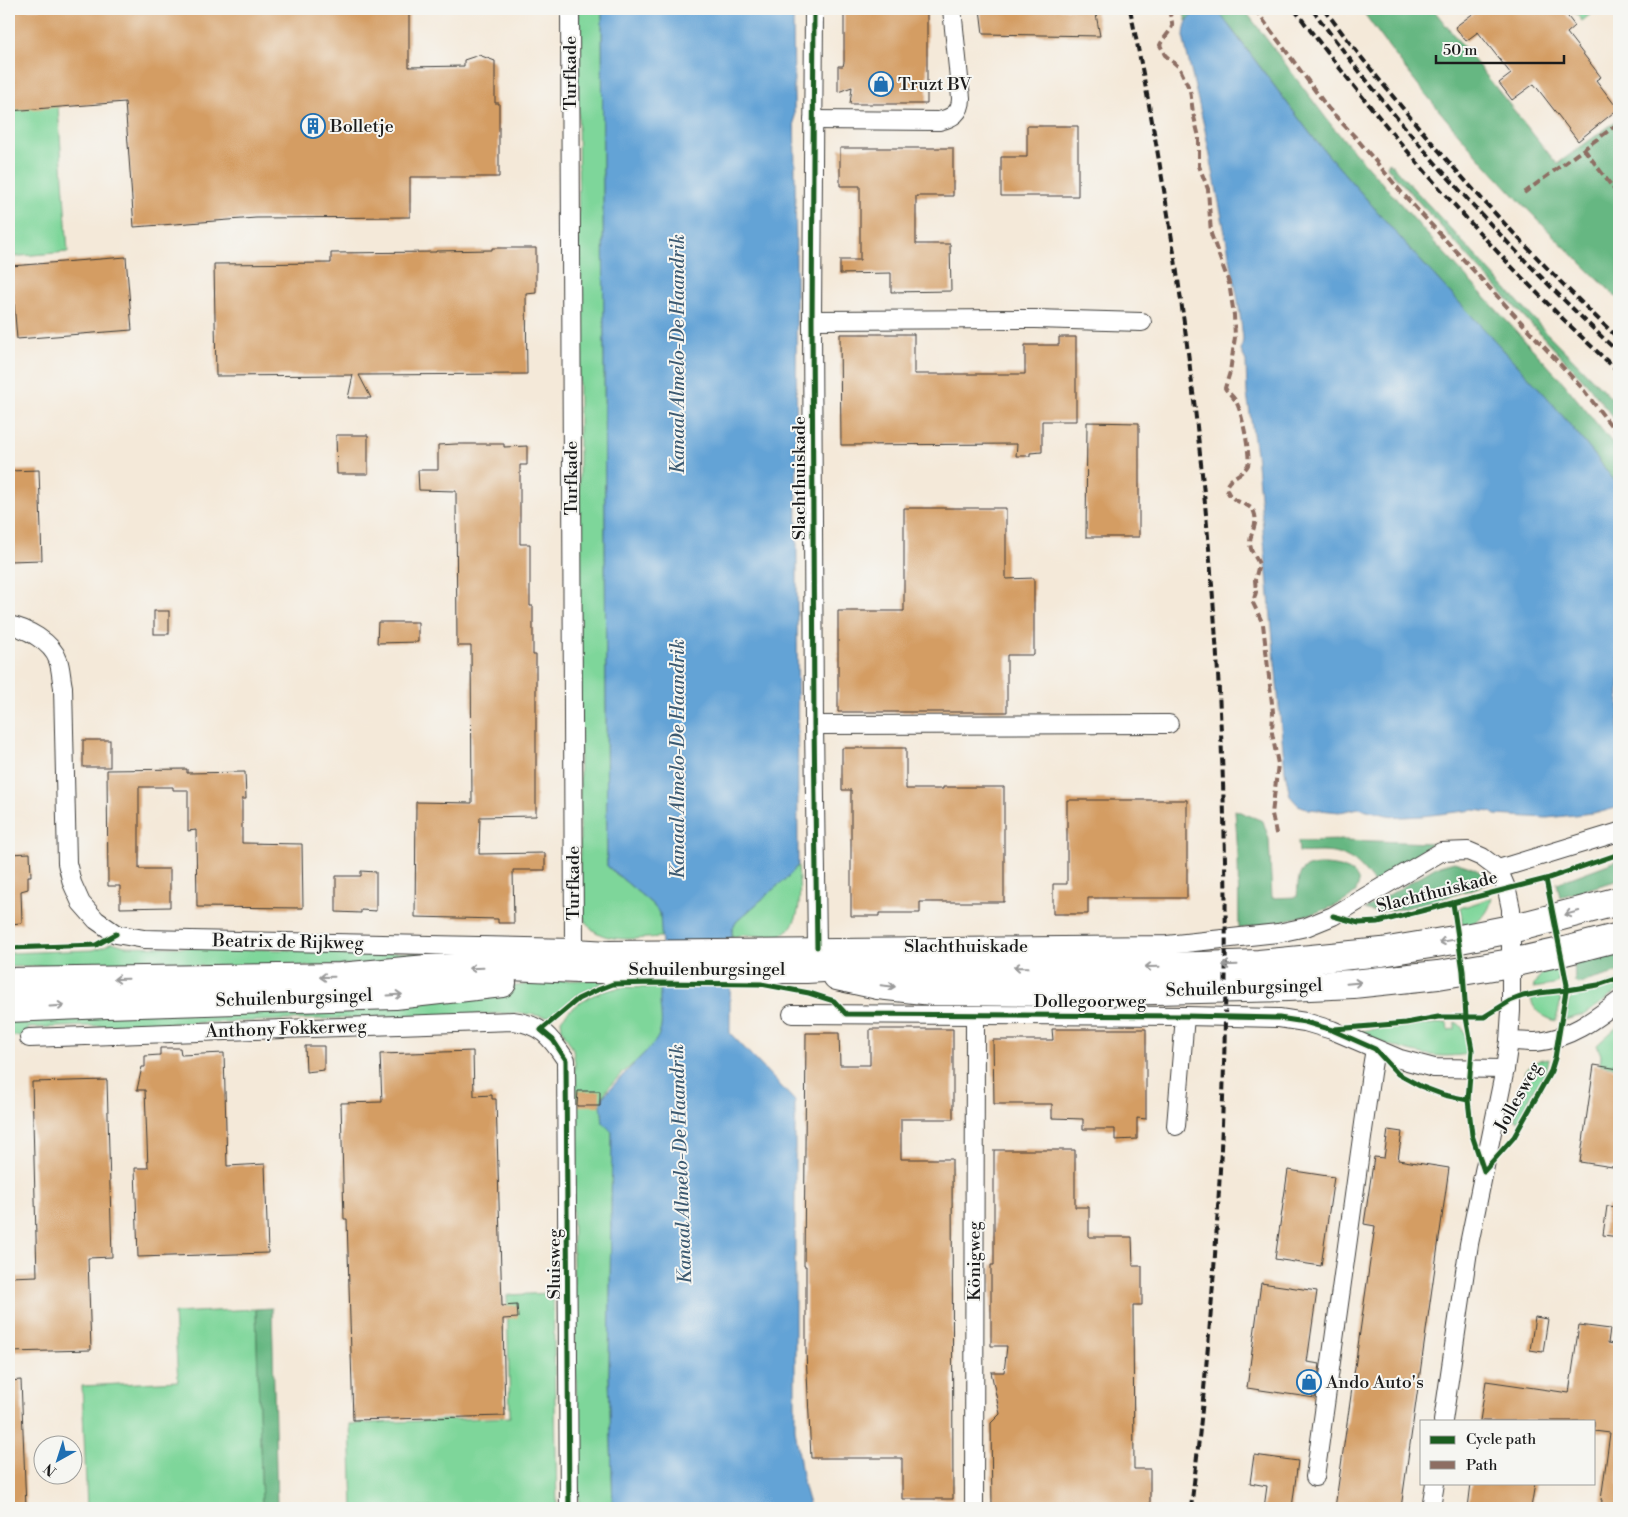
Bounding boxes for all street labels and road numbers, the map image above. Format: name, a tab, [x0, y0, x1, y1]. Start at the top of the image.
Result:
street label: Turfkade	[559, 36, 582, 110]
street label: Slachthuiskade	[788, 416, 811, 540]
street label: Turfkade	[560, 441, 583, 515]
street label: Turfkade	[562, 846, 585, 920]
street label: Slachthuiskade	[1374, 866, 1500, 918]
street label: Beatrix de Rijkweg	[211, 929, 364, 955]
street label: Slachthuiskade	[904, 935, 1028, 958]
street label: Schuilenburgsingel	[629, 958, 786, 981]
street label: Schuilenburgsingel	[1165, 974, 1323, 1002]
street label: Schuilenburgsingel	[215, 984, 373, 1012]
street label: Dollegoorweg	[1034, 990, 1147, 1013]
street label: Anthony Fokkerweg	[204, 1015, 368, 1043]
street label: Jollesweg	[1489, 1057, 1547, 1137]
street label: Königweg	[963, 1220, 986, 1301]
street label: Sluisweg	[543, 1228, 566, 1299]

